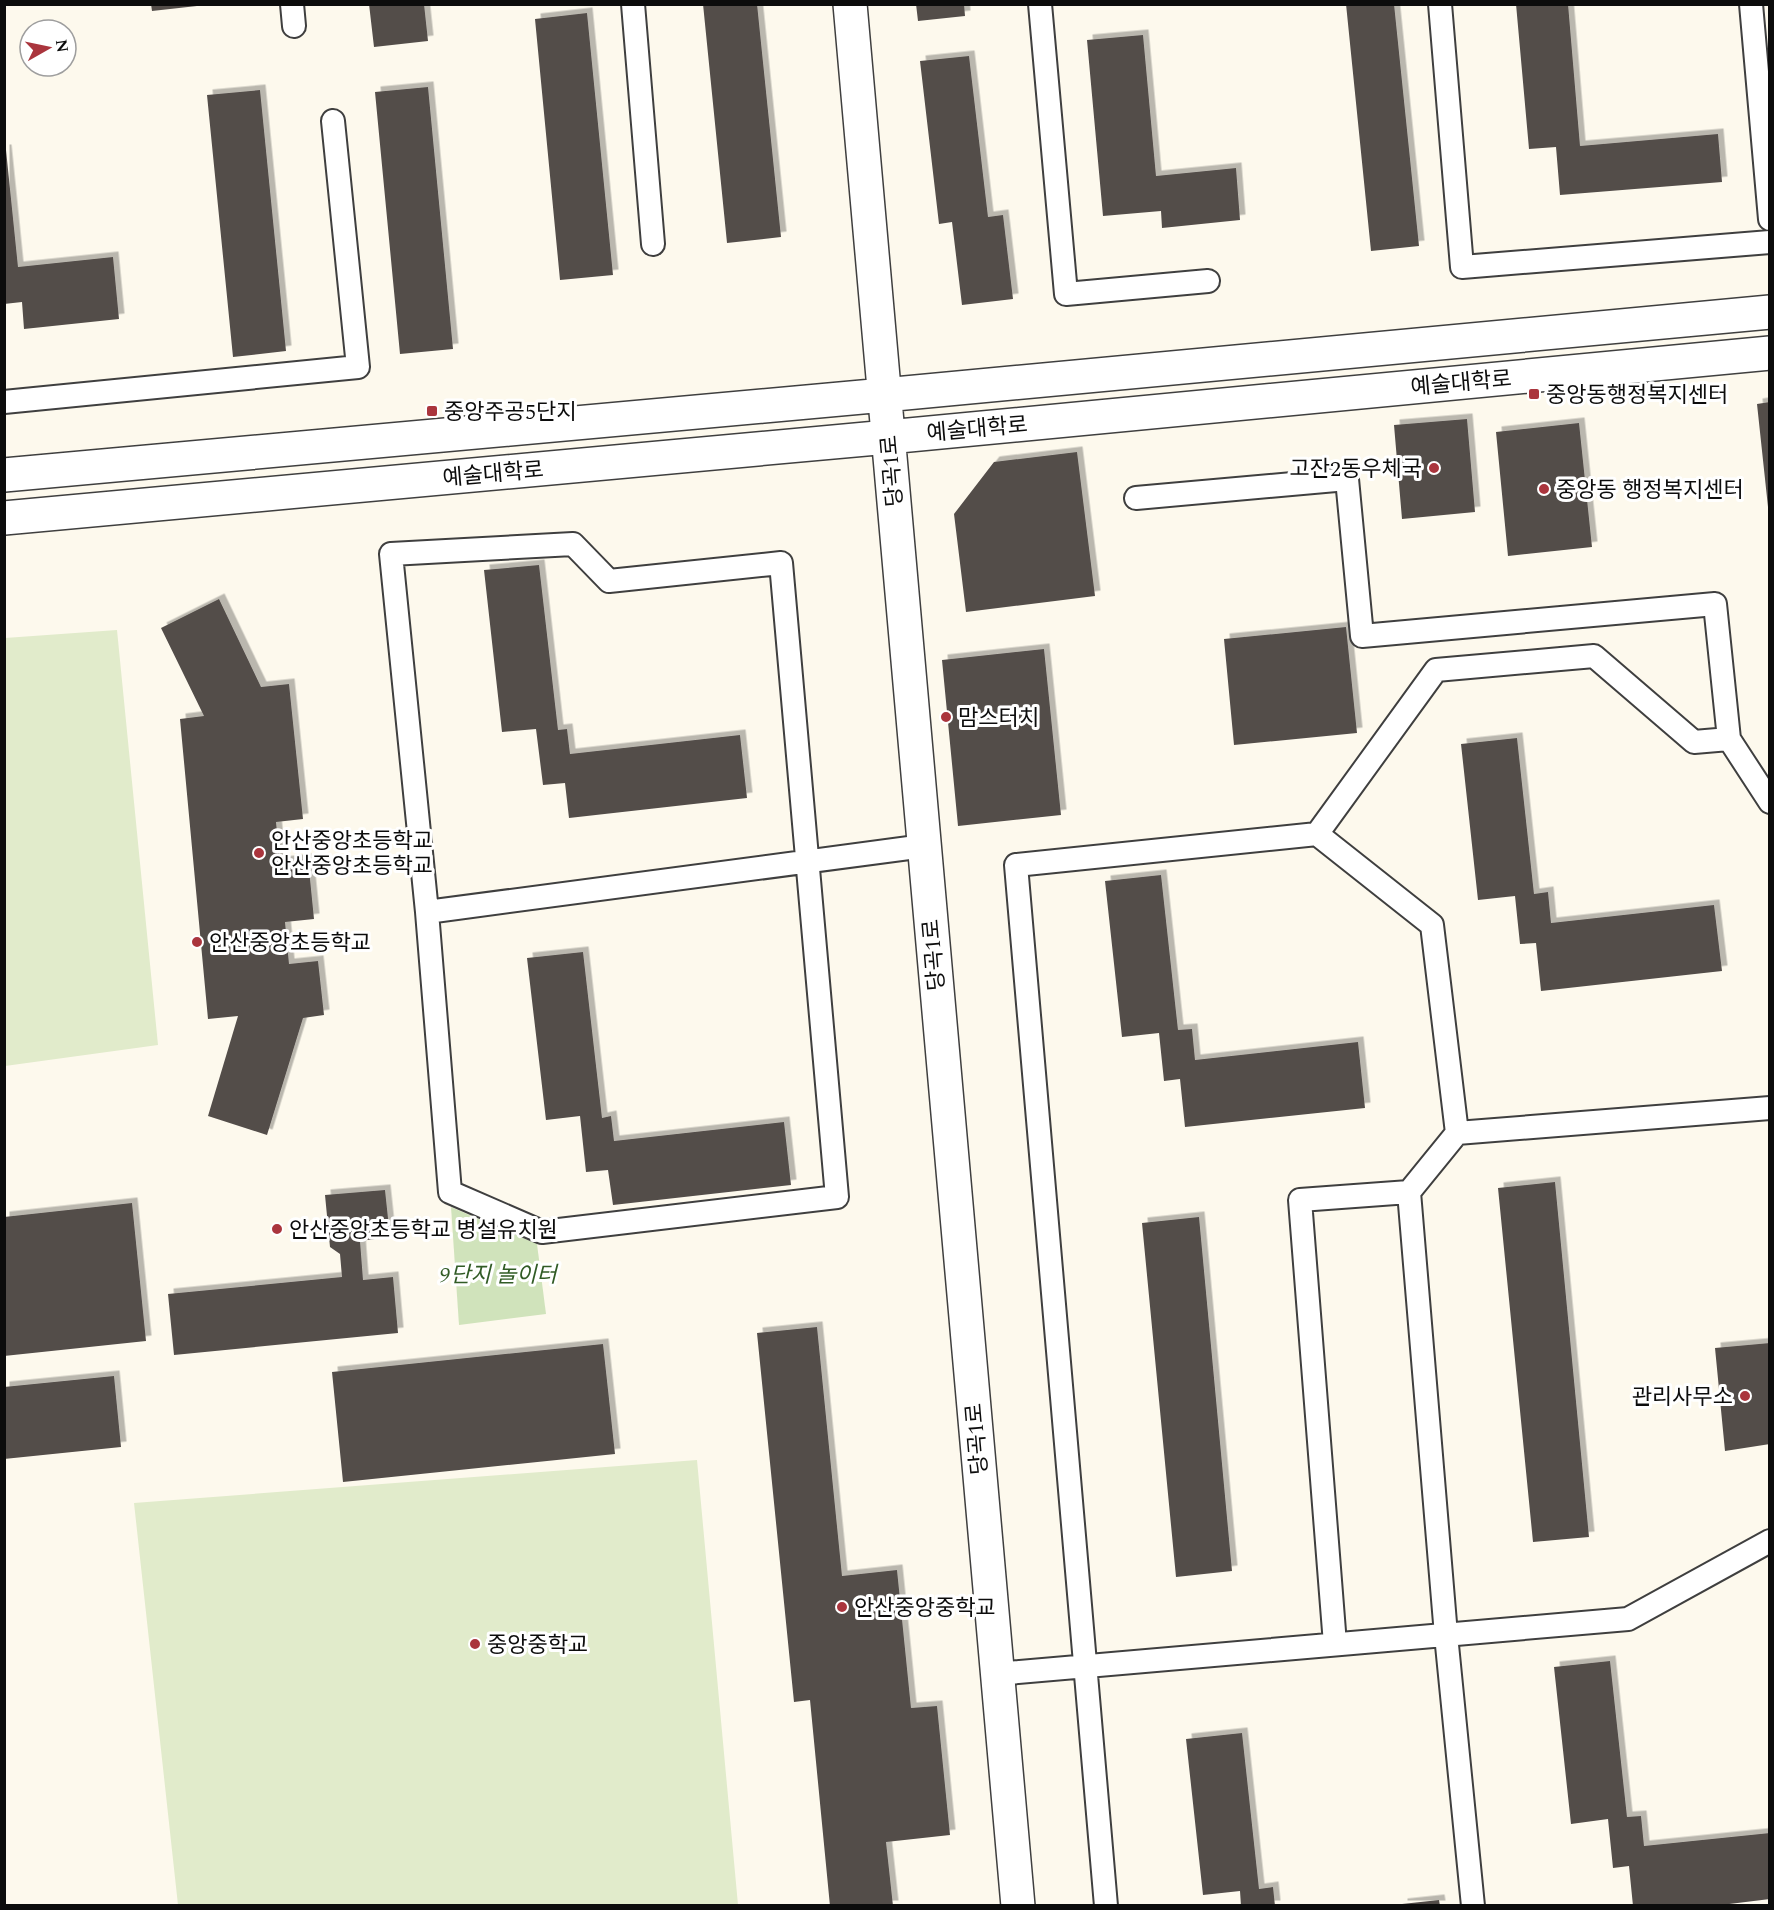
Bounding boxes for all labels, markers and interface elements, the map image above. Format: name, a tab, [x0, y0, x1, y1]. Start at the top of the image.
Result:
north arrow	[18, 18, 78, 78]
text: N	[49, 37, 75, 54]
street label: 예술대학로	[1409, 363, 1513, 404]
place label: 중앙동행정복지센터	[1546, 379, 1728, 412]
marker: 중앙동행정복지센터	[1527, 387, 1541, 401]
place label: 중앙주공5단지	[444, 396, 576, 429]
marker: 중앙주공5단지	[425, 404, 439, 418]
street label: 예술대학로	[925, 409, 1029, 450]
street label: 당곡1로	[873, 434, 912, 508]
place label: 고잔2동우체국	[1290, 453, 1422, 486]
street label: 예술대학로	[441, 454, 545, 495]
marker: 고잔2동우체국	[1427, 461, 1441, 475]
place label: 중앙동 행정복지센터	[1556, 474, 1744, 507]
marker: 중앙동 행정복지센터	[1537, 482, 1551, 496]
place label: 맘스터치	[958, 702, 1039, 735]
marker: 맘스터치	[939, 710, 953, 724]
place label: 안산중앙초등학교 안산중앙초등학교	[271, 825, 433, 883]
marker: 안산중앙초등학교 안산중앙초등학교	[252, 846, 266, 860]
street label: 당곡1로	[915, 918, 954, 992]
place label: 안산중앙초등학교	[209, 927, 371, 960]
marker: 안산중앙초등학교	[190, 935, 204, 949]
place label: 안산중앙초등학교 병설유치원	[289, 1214, 558, 1247]
marker: 안산중앙초등학교 병설유치원	[270, 1222, 284, 1236]
park label: 9단지 놀이터	[439, 1259, 559, 1292]
place label: 관리사무소	[1632, 1381, 1733, 1414]
marker: 관리사무소	[1738, 1389, 1752, 1403]
street label: 당곡1로	[958, 1402, 997, 1476]
place label: 안산중앙중학교	[854, 1592, 996, 1625]
marker: 안산중앙중학교	[835, 1600, 849, 1614]
place label: 중앙중학교	[487, 1629, 588, 1662]
marker: 중앙중학교	[468, 1637, 482, 1651]

